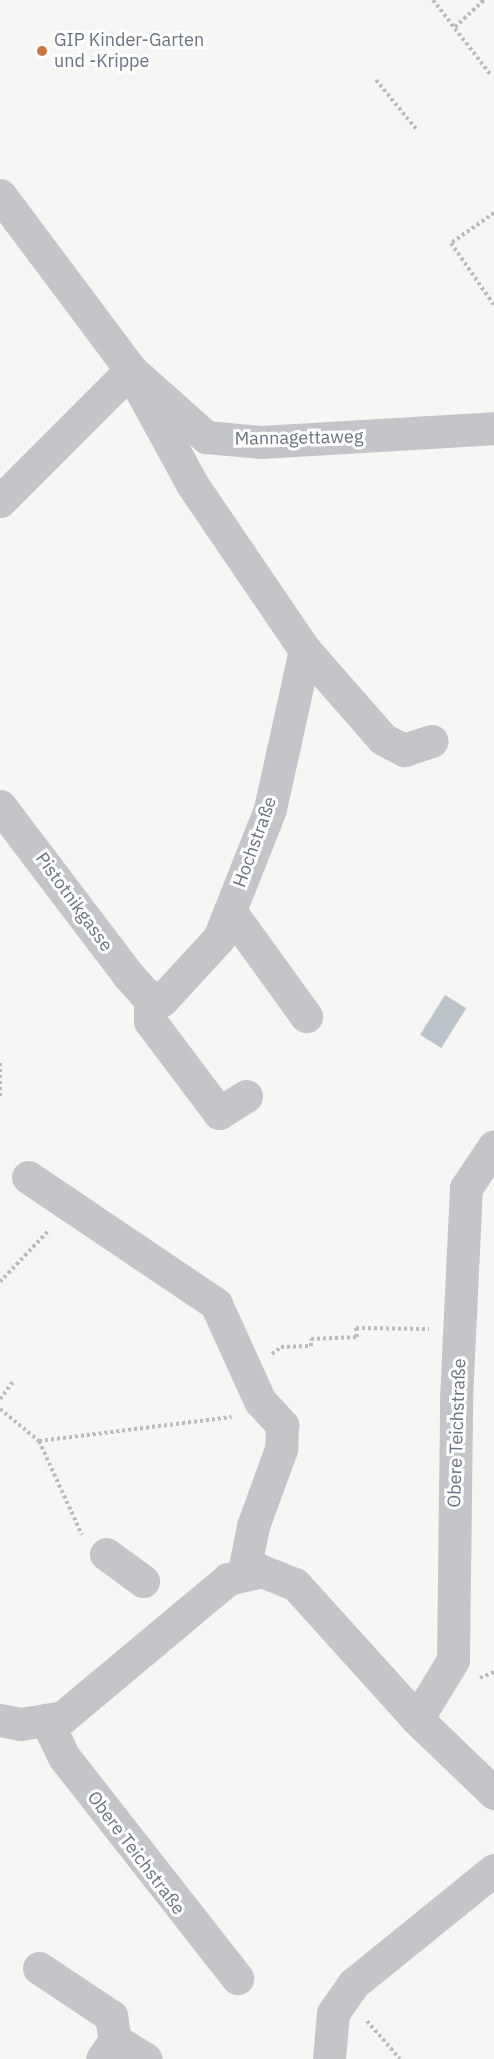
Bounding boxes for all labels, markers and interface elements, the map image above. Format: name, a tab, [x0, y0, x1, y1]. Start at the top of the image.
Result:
place label: GIP Kinder-Garten und -Krippe	[54, 30, 204, 72]
marker: GIP Kinder-Garten und -Krippe	[35, 44, 49, 58]
street label: Mannagettaweg	[234, 426, 364, 450]
street label: Hochstraße	[229, 794, 281, 890]
street label: Pistotnikgasse	[31, 848, 117, 956]
street label: Obere Teichstraße	[444, 1358, 470, 1508]
street label: Obere Teichstraße	[83, 1787, 189, 1919]

